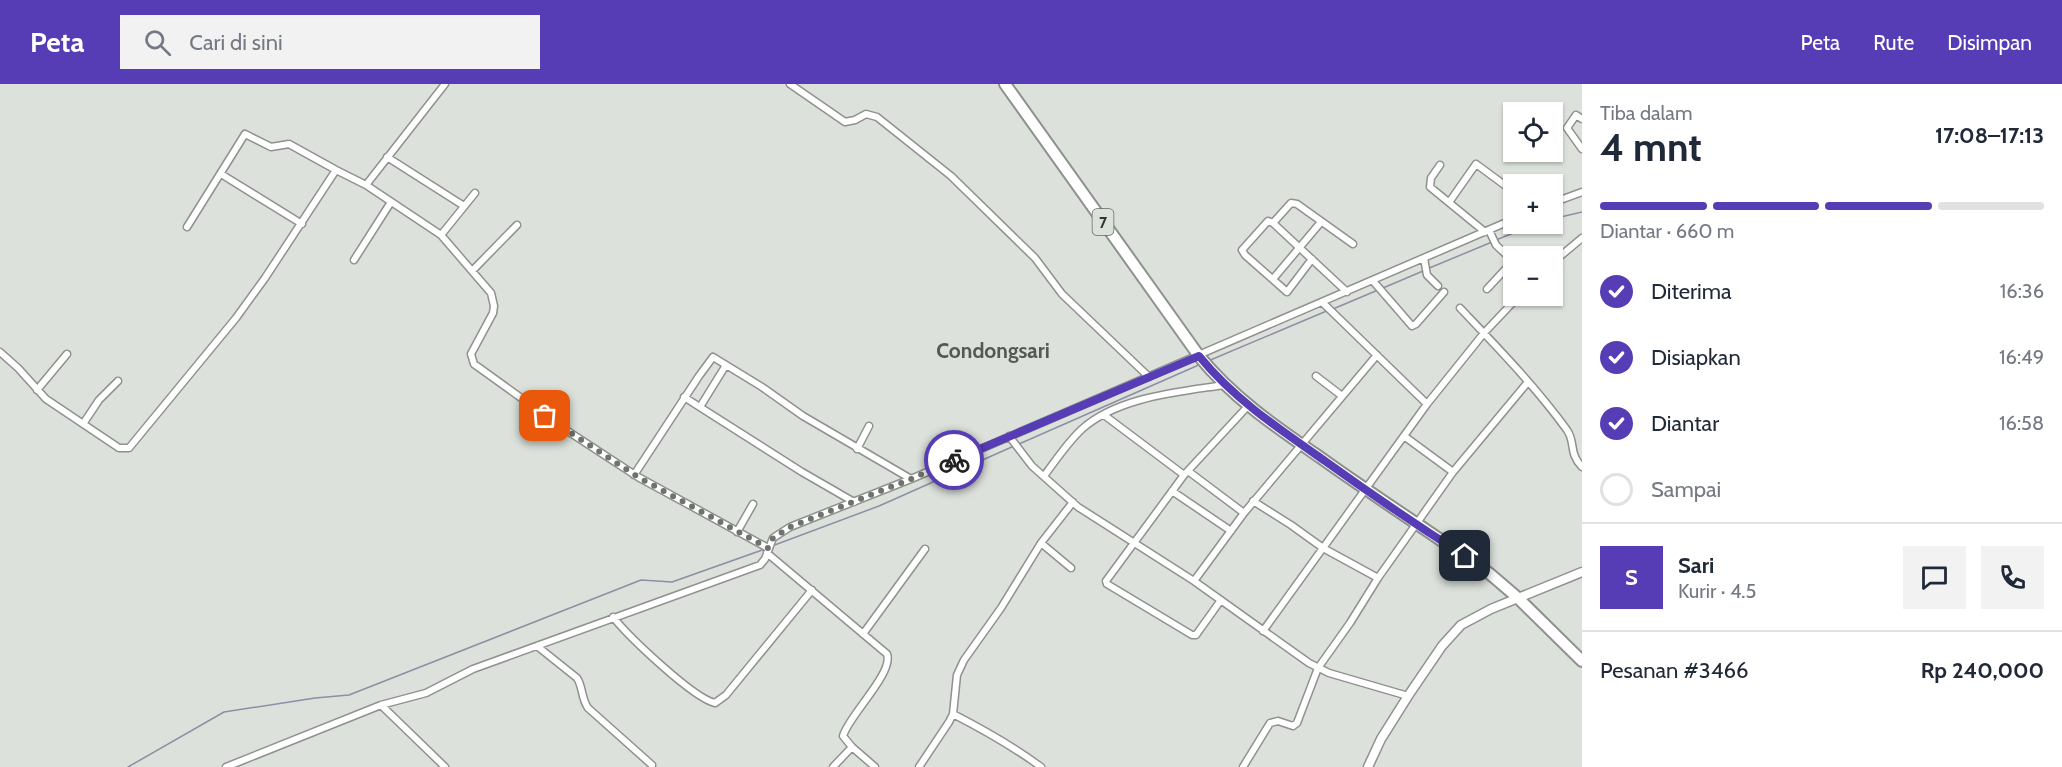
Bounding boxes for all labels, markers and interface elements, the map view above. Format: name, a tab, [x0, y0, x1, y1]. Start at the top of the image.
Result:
search box	[120, 15, 540, 69]
text: Peta	[30, 25, 84, 59]
icon: search	[141, 26, 174, 59]
text: Cari di sini	[189, 29, 283, 56]
text: Peta	[1801, 30, 1840, 55]
text: Rute	[1873, 30, 1914, 55]
text: Disimpan	[1947, 30, 2032, 55]
text: Tiba dalam	[1600, 101, 1692, 125]
map controls	[1503, 102, 1563, 306]
button: locate	[1503, 102, 1563, 162]
text: 17:08–17:13	[1935, 122, 2044, 149]
text: 4 mnt	[1600, 123, 1702, 171]
button: +	[1503, 174, 1563, 234]
road number: 7	[1092, 209, 1114, 235]
text: Diantar · 660 m	[1600, 219, 1734, 243]
button: −	[1503, 246, 1563, 306]
icon: check	[1600, 275, 1633, 308]
text: Diterima	[1651, 278, 1732, 305]
text: 16:36	[2000, 279, 2044, 303]
district label: Condongsari	[936, 338, 1050, 363]
icon: check	[1600, 341, 1633, 374]
text: Disiapkan	[1651, 344, 1741, 371]
text: 16:49	[1999, 345, 2044, 369]
pin	[519, 390, 570, 441]
icon: bag	[528, 399, 561, 432]
icon: check	[1600, 407, 1633, 440]
text: Diantar	[1651, 410, 1719, 437]
text: 16:58	[1999, 411, 2044, 435]
courier	[924, 430, 984, 490]
icon: bike	[938, 444, 971, 477]
text: Sampai	[1651, 476, 1721, 503]
pin	[1439, 530, 1490, 581]
icon: home	[1448, 539, 1481, 572]
button: chat	[1903, 546, 1966, 609]
button: phone	[1981, 546, 2044, 609]
text: Sari	[1678, 552, 1714, 579]
text: S	[1625, 564, 1638, 591]
text: Kurir · 4.5	[1678, 579, 1756, 603]
text: Pesanan #3466	[1600, 657, 1748, 684]
text: Rp 240,000	[1921, 657, 2044, 684]

